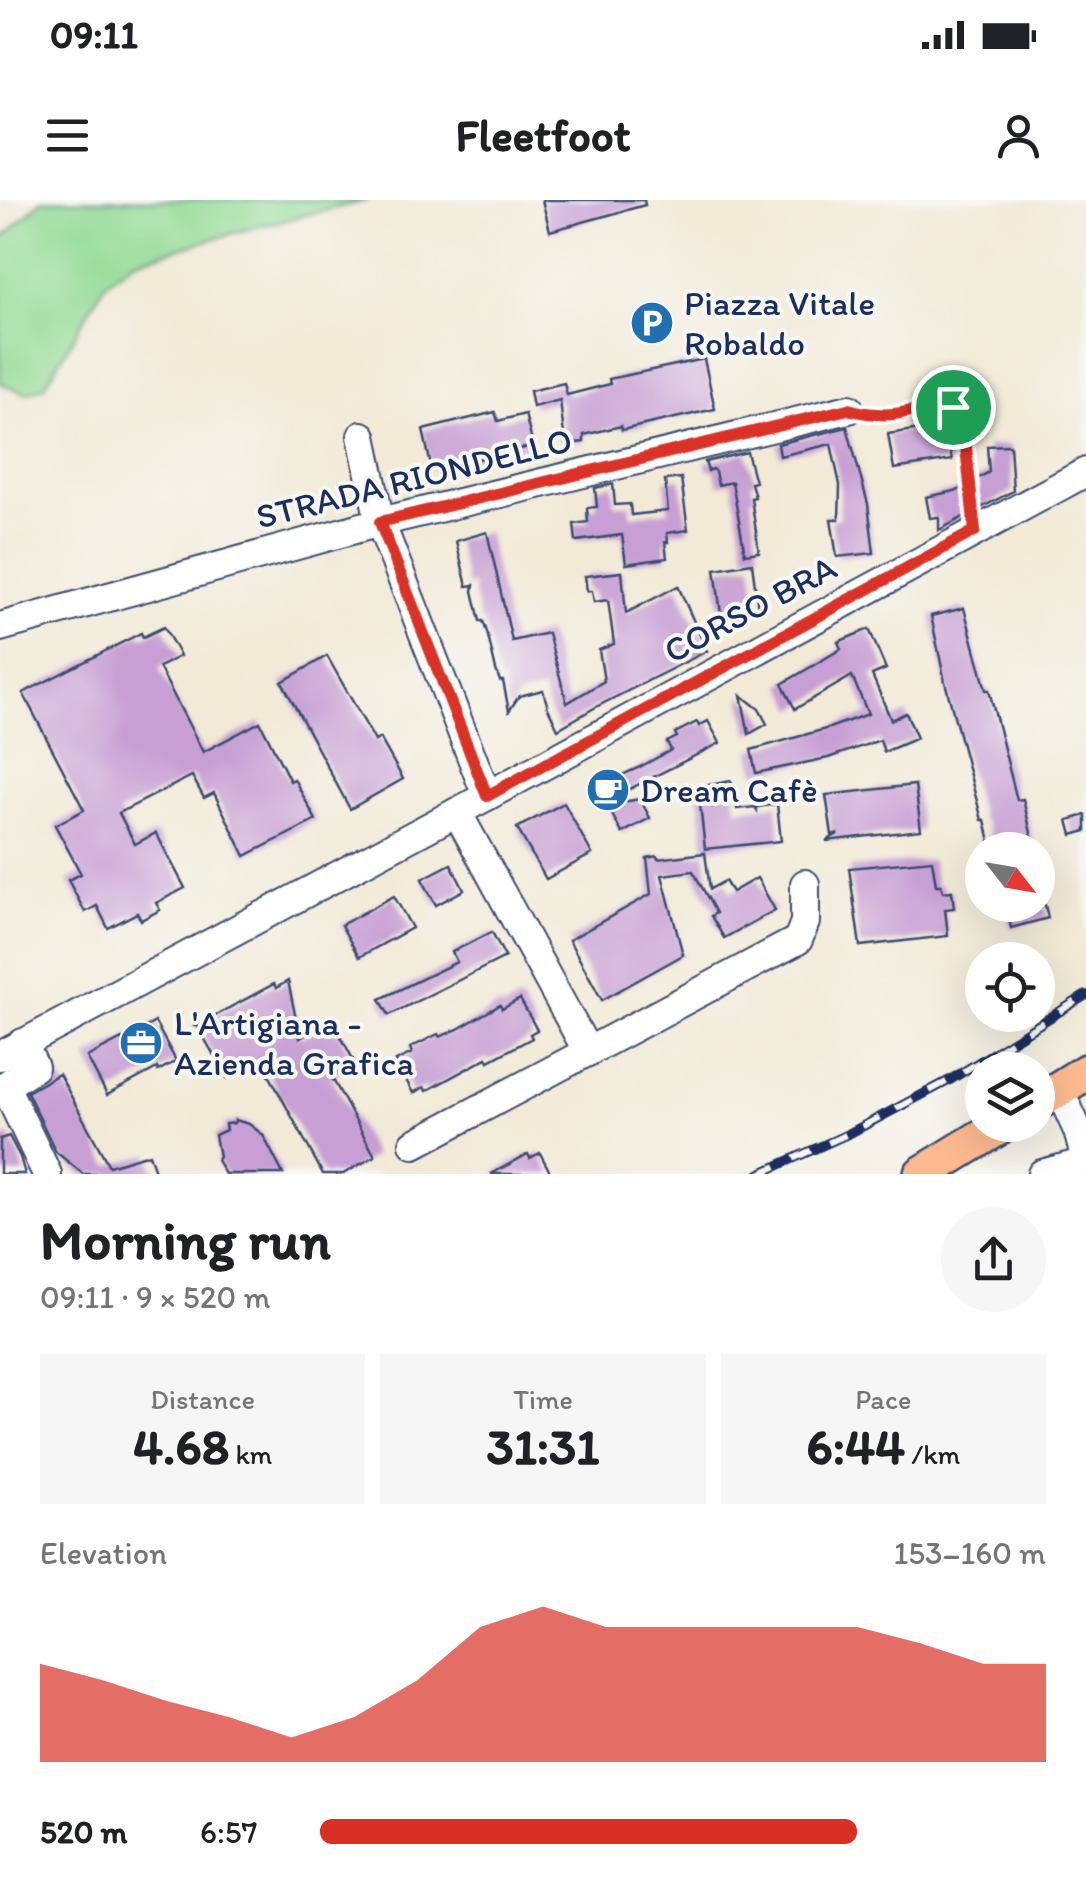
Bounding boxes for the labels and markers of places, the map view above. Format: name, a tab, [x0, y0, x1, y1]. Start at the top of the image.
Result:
place label: Piazza Vitale Robaldo	[684, 282, 875, 364]
parking icon: Piazza Vitale Robaldo	[629, 300, 675, 346]
pin	[911, 365, 996, 450]
cafe icon: Dream Cafè	[585, 767, 631, 813]
place label: Dream Cafè	[640, 769, 818, 811]
place label: L'Artigiana - Azienda Grafica	[174, 1002, 414, 1084]
office icon: L'Artigiana - Azienda Grafica	[118, 1020, 164, 1066]

